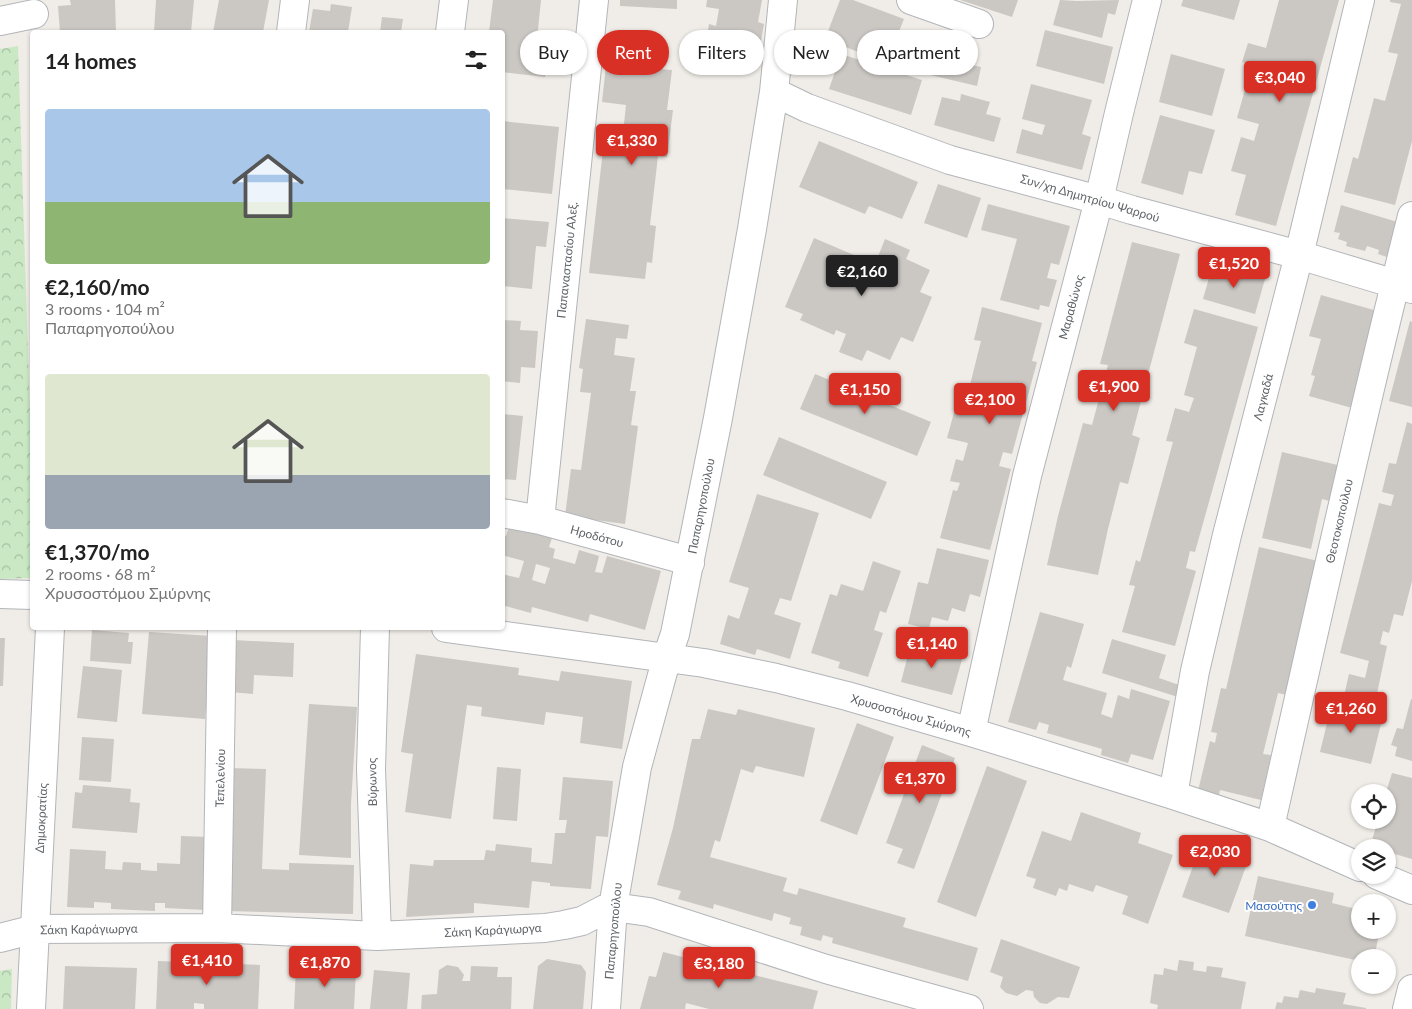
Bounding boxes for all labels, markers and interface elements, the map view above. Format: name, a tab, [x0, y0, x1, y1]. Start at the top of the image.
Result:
chip: Buy	[520, 30, 587, 75]
chip: Rent	[597, 30, 669, 75]
chip: Filters	[679, 30, 764, 75]
chip: New	[774, 30, 847, 75]
chip: Apartment	[857, 30, 978, 75]
icon: filters	[462, 46, 490, 74]
text: 14 homes	[45, 48, 136, 73]
pin: €3,040	[1239, 61, 1321, 103]
text: €3,040	[1255, 67, 1305, 86]
pin: €1,330	[591, 124, 673, 166]
text: €1,330	[607, 130, 657, 149]
icon: home	[223, 141, 313, 231]
street label: Συν/χη Δημητρίου Ψαρρού	[1019, 171, 1161, 225]
street label: Παπαναστασίου Αλεξ.	[553, 201, 581, 319]
pin: €1,520	[1193, 246, 1275, 289]
text: €1,520	[1209, 253, 1259, 272]
pin: €2,160	[821, 254, 903, 297]
text: €2,160	[837, 261, 887, 280]
street label: Μαραθώνος	[1055, 273, 1087, 341]
text: €2,160/mo	[45, 274, 150, 299]
text: 3 rooms · 104 m²	[45, 299, 165, 318]
text: Παπαρηγοπούλου	[45, 318, 175, 337]
pin: €1,900	[1073, 370, 1155, 412]
street label: Λαγκαδά	[1250, 371, 1276, 422]
pin: €1,150	[824, 372, 906, 415]
text: €1,900	[1089, 376, 1139, 395]
text: €1,150	[840, 379, 890, 398]
pin: €2,100	[949, 382, 1031, 425]
text: €2,100	[965, 389, 1015, 408]
icon: home	[223, 406, 313, 496]
street label: Παπαρηγοπούλου	[684, 457, 718, 555]
street label: Θεοτοκοπούλου	[1322, 477, 1356, 565]
street label: Ηροδότου	[569, 522, 625, 550]
text: €1,370/mo	[45, 539, 150, 564]
text: 2 rooms · 68 m²	[45, 564, 156, 583]
text: Χρυσοστόμου Σμύρνης	[45, 583, 211, 602]
pin: €1,140	[891, 626, 973, 669]
text: €1,140	[907, 633, 957, 652]
street label: Χρυσοστόμου Σμύρνης	[849, 691, 973, 739]
pin: €1,260	[1310, 692, 1392, 734]
text: €1,260	[1326, 698, 1376, 717]
street label: Τεπελενίου	[212, 749, 228, 807]
street label: Βύρωνος	[364, 757, 380, 806]
pin: €1,370	[879, 762, 961, 804]
text: €1,370	[895, 768, 945, 787]
street label: Δημοκρατίας	[32, 782, 50, 853]
map controls	[1351, 784, 1396, 994]
button: locate	[1351, 784, 1396, 829]
pin: €2,030	[1174, 834, 1256, 877]
button: layers	[1351, 839, 1396, 884]
text: €2,030	[1190, 841, 1240, 860]
street label: Παπαρηγοπούλου	[601, 882, 625, 980]
button: +	[1351, 894, 1396, 939]
place label: Μασούτης	[1245, 898, 1302, 913]
marker: Μασούτης	[1306, 899, 1318, 911]
street label: Σάκη Καράγιωργα	[444, 920, 543, 940]
street label: Σάκη Καράγιωργα	[40, 921, 139, 937]
pin: €1,410	[166, 944, 248, 986]
pin: €1,870	[284, 946, 366, 988]
pin: €3,180	[678, 946, 760, 989]
button: −	[1351, 949, 1396, 994]
text: €1,410	[182, 950, 232, 969]
text: €1,870	[300, 952, 350, 971]
text: €3,180	[694, 953, 744, 972]

